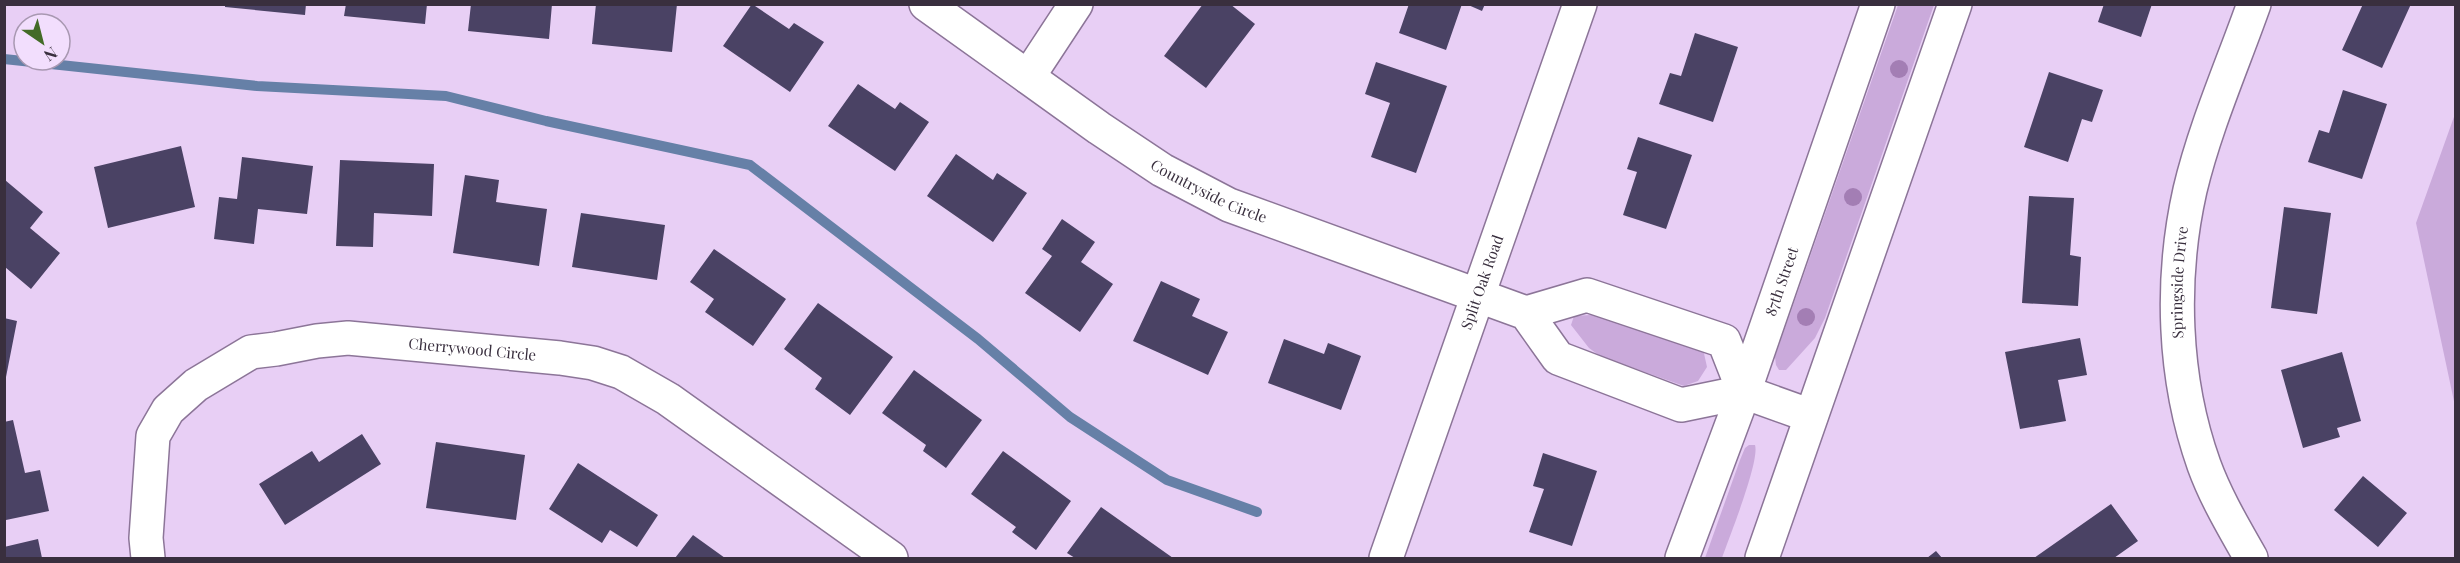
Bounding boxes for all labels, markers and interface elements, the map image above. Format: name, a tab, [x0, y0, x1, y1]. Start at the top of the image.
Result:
north arrow	[12, 12, 72, 72]
text: N	[40, 43, 62, 67]
street label: Countryside Circle	[1147, 154, 1270, 227]
street label: Springside Drive	[2166, 225, 2192, 339]
street label: Split Oak Road	[1456, 232, 1507, 332]
street label: 87th Street	[1760, 243, 1803, 319]
street label: Cherrywood Circle	[408, 333, 537, 365]

